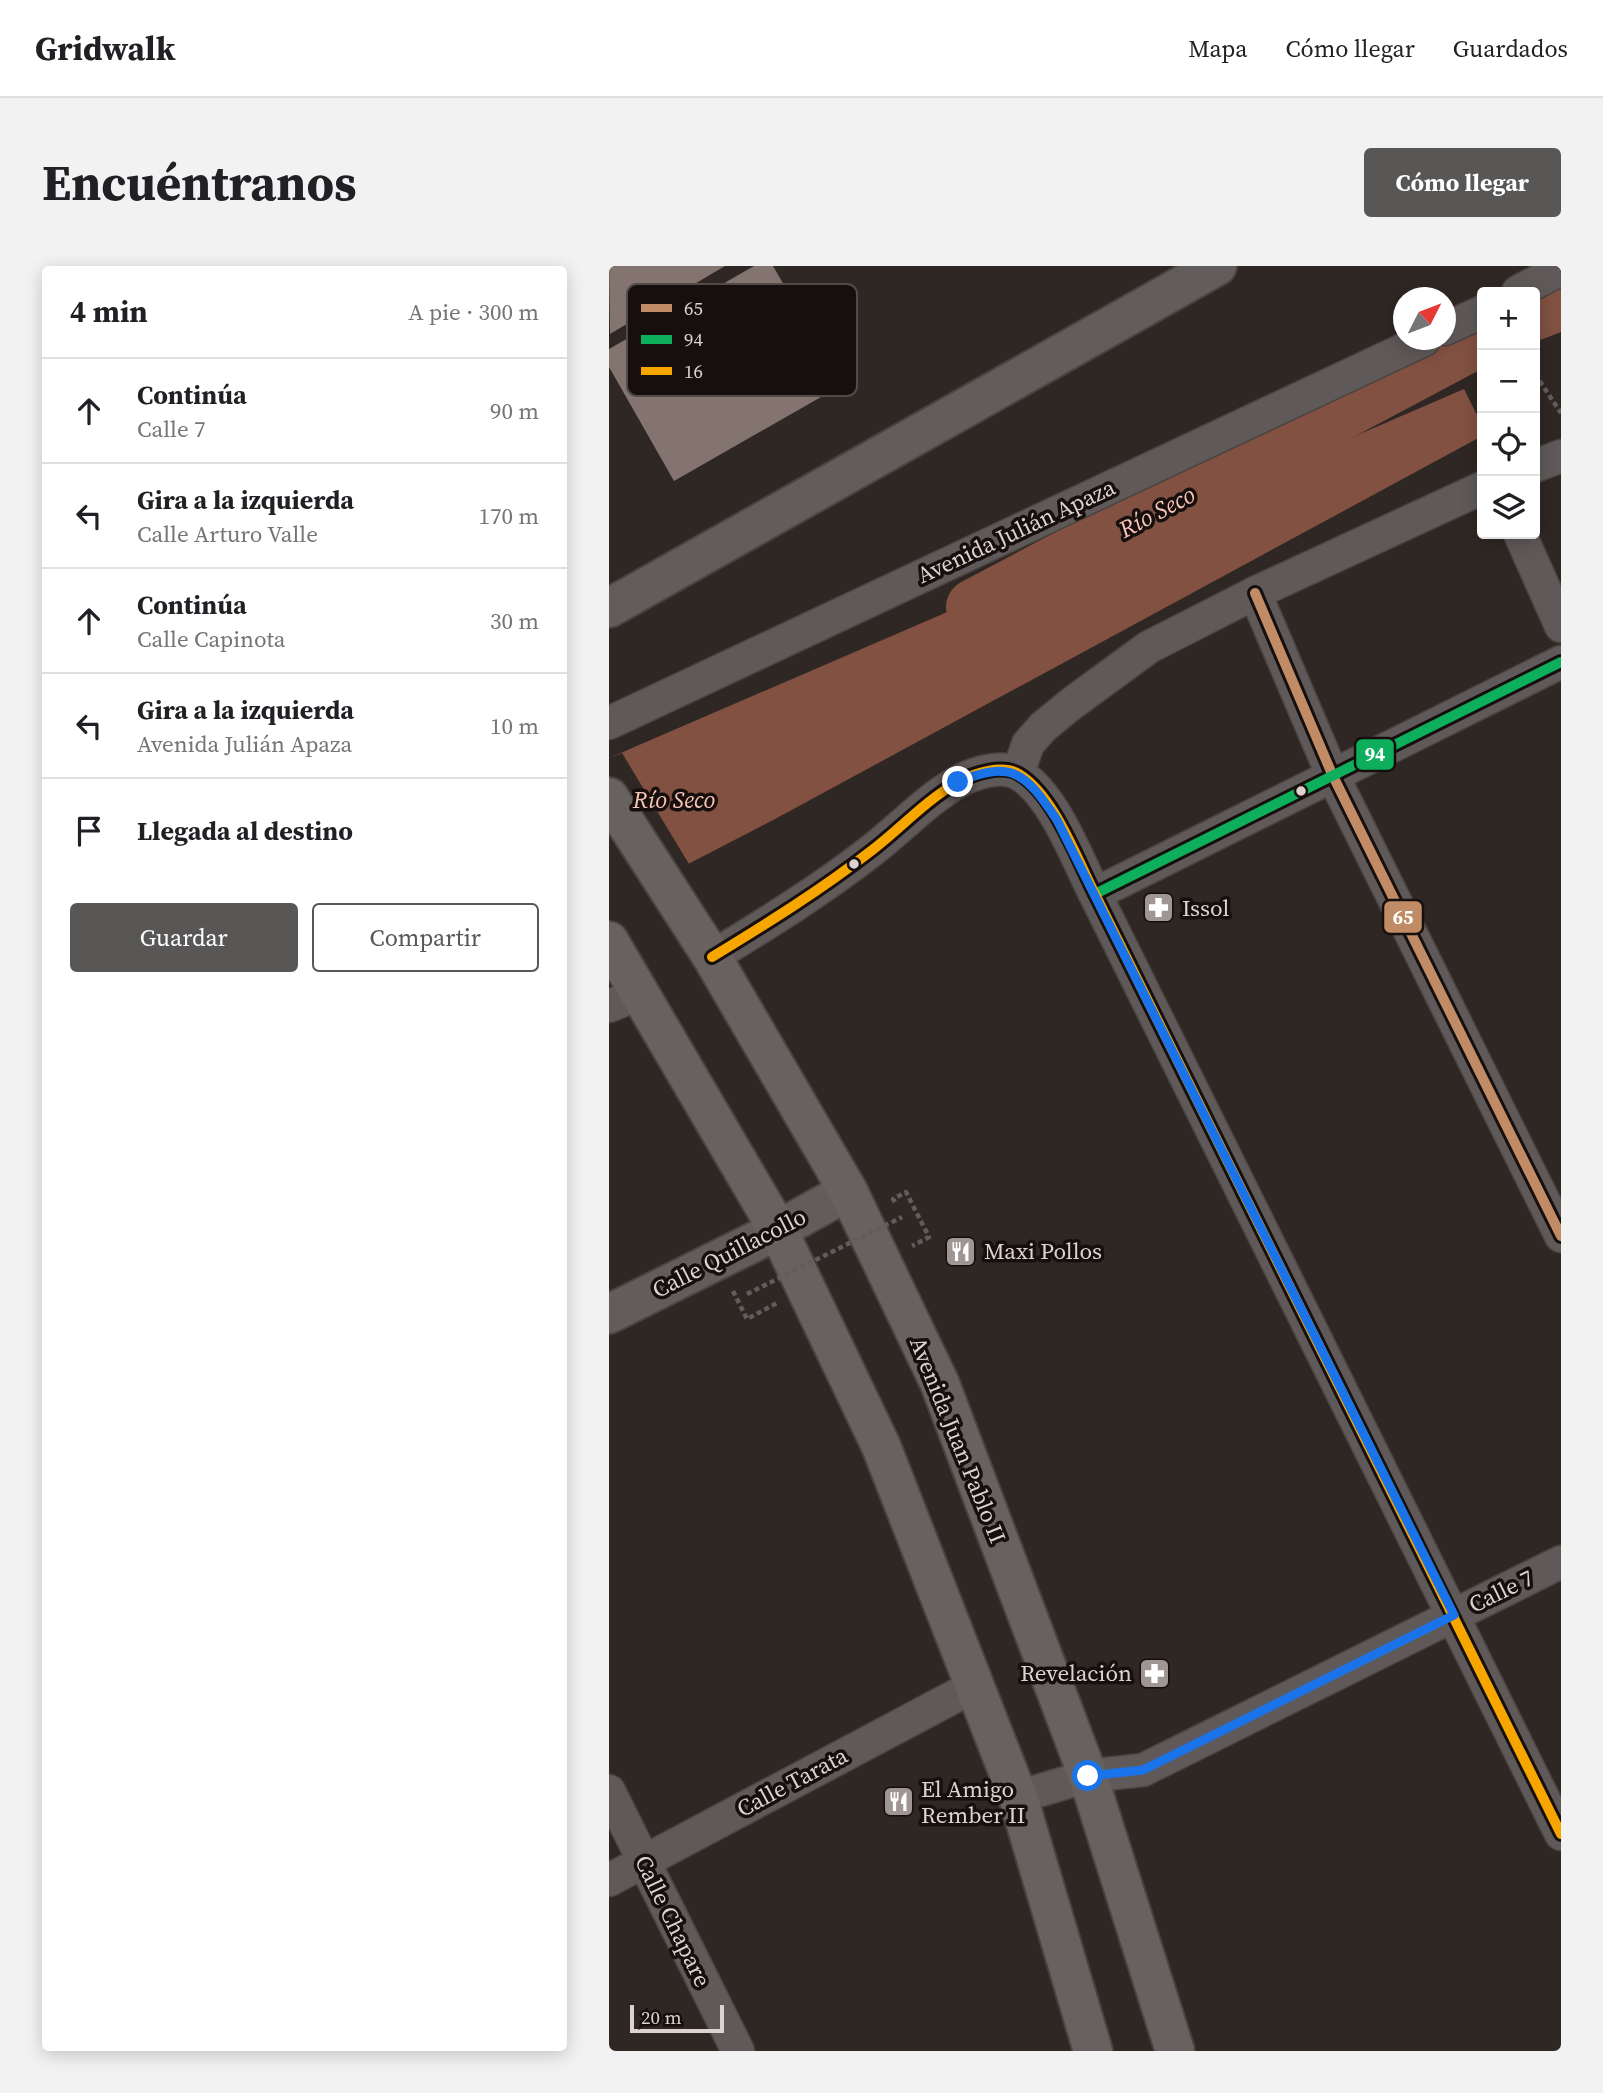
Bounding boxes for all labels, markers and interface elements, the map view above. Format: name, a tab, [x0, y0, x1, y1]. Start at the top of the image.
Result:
text: Gridwalk	[35, 26, 175, 71]
text: Mapa	[1188, 32, 1247, 65]
text: Cómo llegar	[1285, 32, 1415, 65]
text: Guardados	[1453, 32, 1568, 65]
button: Cómo llegar	[1364, 148, 1561, 217]
text: Encuéntranos	[42, 149, 356, 216]
legend	[627, 284, 857, 396]
north arrow	[1393, 287, 1456, 350]
map controls	[1477, 287, 1540, 539]
button: +	[1477, 287, 1540, 350]
text: 4 min	[70, 291, 148, 332]
text: 65	[684, 295, 703, 321]
text: A pie · 300 m	[408, 296, 539, 328]
text: 94	[684, 326, 704, 352]
button: −	[1477, 350, 1540, 413]
text: 16	[684, 358, 703, 384]
text: Continúa	[137, 377, 247, 413]
icon: ahead	[70, 392, 108, 430]
text: 90 m	[490, 395, 539, 427]
text: Calle 7	[137, 413, 206, 445]
button: locate	[1477, 413, 1540, 476]
street label: Avenida Julián Apaza	[912, 471, 1121, 591]
button: layers	[1477, 476, 1540, 539]
water label: Río Seco	[1112, 478, 1201, 546]
text: Gira a la izquierda	[137, 482, 354, 518]
icon: left	[70, 497, 108, 535]
text: 170 m	[478, 500, 539, 532]
text: Calle Arturo Valle	[137, 518, 318, 550]
text: Continúa	[137, 587, 247, 623]
icon: ahead	[70, 602, 108, 640]
text: 30 m	[490, 605, 539, 637]
text: Calle Capinota	[137, 623, 286, 655]
text: Gira a la izquierda	[137, 692, 354, 728]
icon: left	[70, 707, 108, 745]
text: 10 m	[490, 710, 539, 742]
text: Avenida Julián Apaza	[137, 728, 352, 760]
line badge: 94	[1355, 738, 1395, 771]
text: 94	[1365, 741, 1385, 767]
route end	[942, 766, 973, 797]
water label: Río Seco	[632, 783, 715, 816]
unlabelled marker	[1294, 784, 1308, 798]
icon: arrive	[70, 812, 108, 850]
text: Llegada al destino	[137, 813, 353, 849]
unlabelled marker	[847, 857, 861, 871]
pharmacy icon: Issol	[1142, 891, 1176, 925]
place label: Issol	[1182, 892, 1229, 924]
line badge: 65	[1383, 900, 1423, 934]
button: Guardar	[70, 903, 298, 972]
button: Compartir	[312, 903, 539, 972]
text: 65	[1393, 904, 1413, 930]
street label: Calle Quillacollo	[647, 1200, 811, 1306]
restaurant icon: Maxi Pollos	[944, 1234, 978, 1268]
place label: Maxi Pollos	[984, 1235, 1102, 1267]
street label: Avenida Juan Pablo II	[902, 1332, 1014, 1548]
street label: Calle 7	[1463, 1562, 1539, 1620]
pharmacy icon: Revelación	[1138, 1656, 1172, 1690]
place label: Revelación	[1020, 1657, 1132, 1689]
street label: Calle Tarata	[731, 1739, 853, 1825]
route start	[1072, 1760, 1103, 1791]
place label: El Amigo Rember II	[921, 1773, 1025, 1831]
restaurant icon: El Amigo Rember II	[881, 1785, 915, 1819]
street label: Calle Chapare	[627, 1850, 719, 1992]
scale bar	[630, 2002, 725, 2034]
text: 20 m	[641, 2004, 682, 2030]

